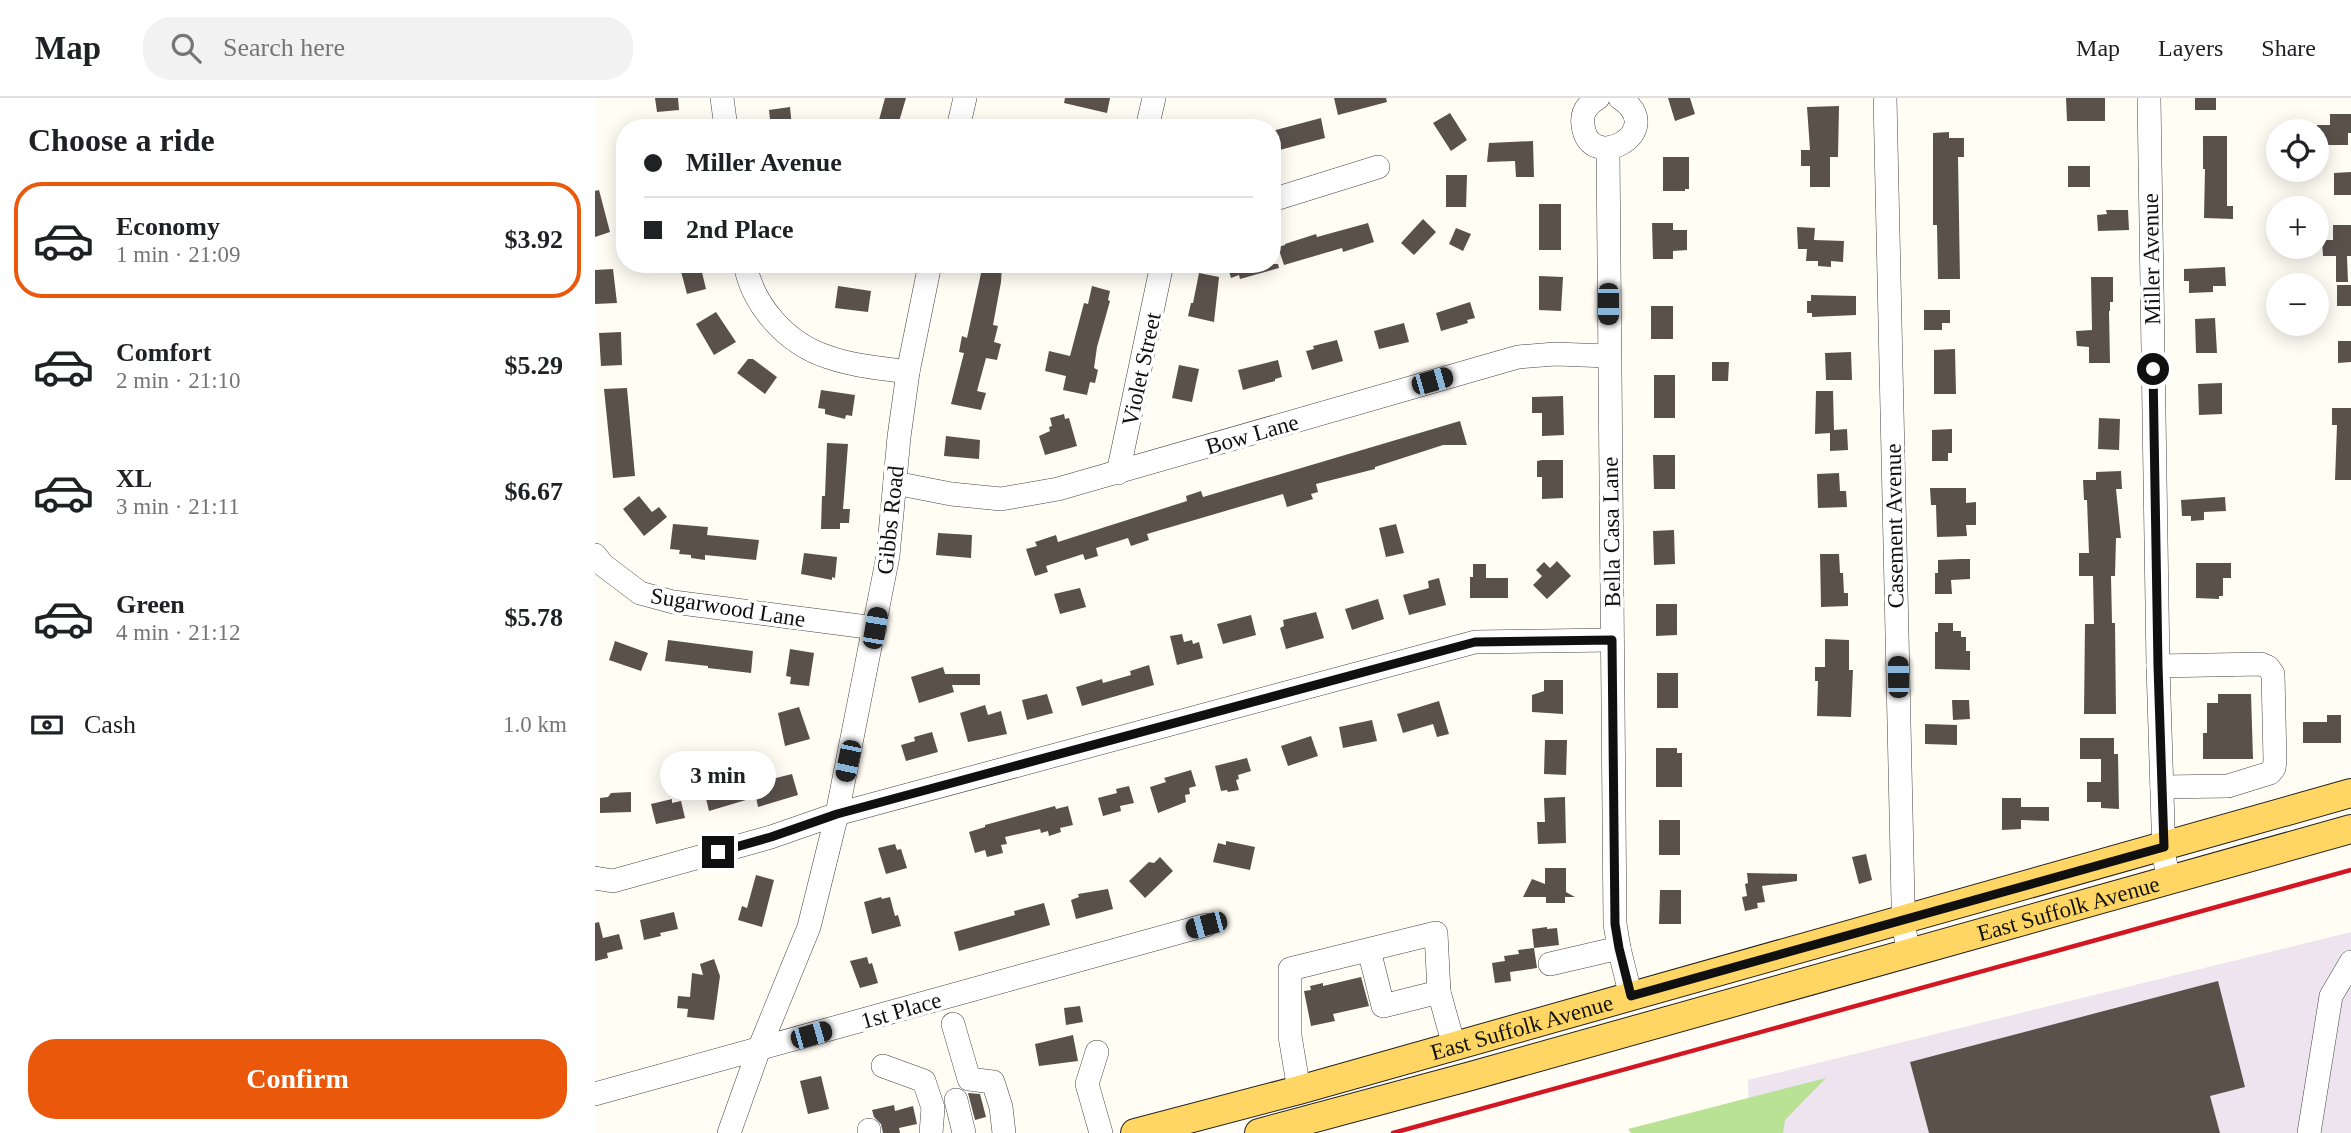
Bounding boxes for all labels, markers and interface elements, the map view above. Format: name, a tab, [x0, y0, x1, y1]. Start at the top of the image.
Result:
search box	[143, 17, 633, 80]
icon: search	[167, 29, 205, 67]
text: Map	[35, 30, 101, 66]
text: Search here	[223, 33, 345, 62]
text: Map	[2076, 35, 2120, 61]
text: Layers	[2158, 35, 2223, 61]
text: Share	[2261, 35, 2316, 61]
map controls	[2266, 119, 2329, 336]
button: locate	[2266, 119, 2329, 182]
text: Choose a ride	[28, 122, 215, 158]
text: Miller Avenue	[686, 148, 842, 177]
street label: Miller Avenue	[2138, 193, 2165, 325]
button: +	[2266, 196, 2329, 259]
icon: car	[32, 209, 95, 272]
text: Economy	[116, 212, 220, 241]
text: 2nd Place	[686, 215, 794, 244]
text: $3.92	[505, 225, 563, 254]
text: 1 min · 21:09	[116, 242, 241, 267]
button: −	[2266, 273, 2329, 336]
car	[1598, 283, 1619, 325]
street label: Violet Street	[1117, 309, 1166, 428]
icon: car	[32, 335, 95, 398]
text: Comfort	[116, 338, 211, 367]
text: $5.29	[505, 351, 563, 380]
route start	[2137, 353, 2169, 385]
car	[1409, 365, 1456, 397]
text: 2 min · 21:10	[116, 368, 241, 393]
street label: Bow Lane	[1203, 409, 1301, 460]
street label: Casement Avenue	[1881, 443, 1908, 609]
street label: Bella Casa Lane	[1598, 456, 1625, 608]
icon: car	[32, 461, 95, 524]
text: XL	[116, 464, 152, 493]
street label: Gibbs Road	[872, 464, 909, 576]
text: $6.67	[505, 477, 563, 506]
text: 3 min · 21:11	[116, 494, 240, 519]
street label: Sugarwood Lane	[649, 583, 807, 632]
icon: car	[32, 587, 95, 650]
text: Green	[116, 590, 185, 619]
text: $5.78	[505, 603, 563, 632]
car	[862, 605, 889, 651]
text: 4 min · 21:12	[116, 620, 241, 645]
car	[1888, 656, 1909, 698]
icon: cash	[28, 706, 66, 744]
text: Cash	[84, 710, 136, 739]
text: 1.0 km	[503, 712, 567, 737]
car	[834, 738, 863, 784]
callout: 3 min	[660, 750, 776, 800]
text: 3 min	[690, 763, 746, 788]
route end	[702, 836, 734, 868]
street label: East Suffolk Avenue	[1974, 871, 2163, 946]
car	[1183, 909, 1230, 941]
street label: 1st Place	[858, 987, 944, 1034]
street label: East Suffolk Avenue	[1428, 990, 1616, 1065]
car	[788, 1019, 835, 1051]
button: Confirm	[28, 1039, 567, 1119]

